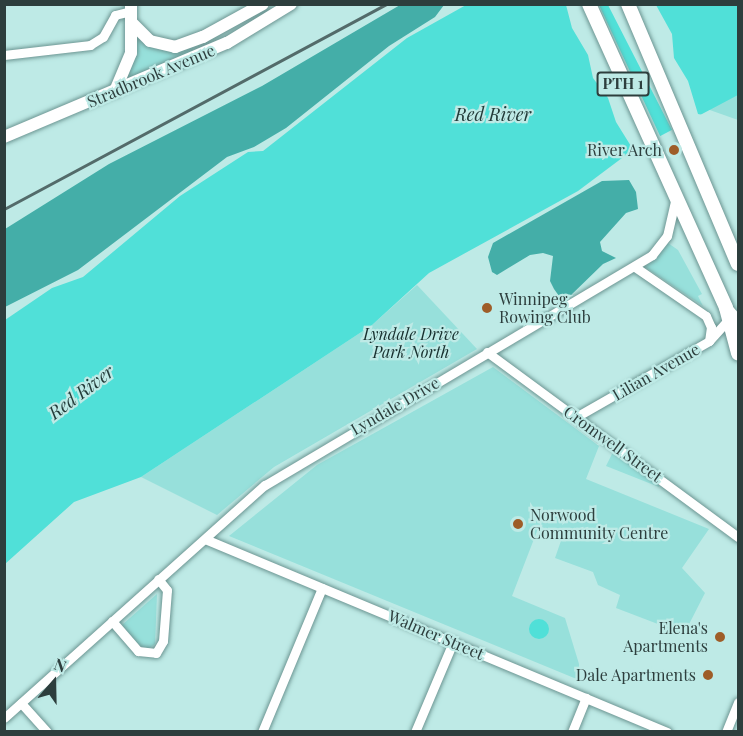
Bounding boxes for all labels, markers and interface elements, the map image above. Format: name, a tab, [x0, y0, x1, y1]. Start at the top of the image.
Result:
street label: Stradbrook Avenue	[84, 40, 218, 112]
road number: PTH 1	[596, 72, 650, 96]
water label: Red River	[455, 103, 531, 125]
place label: River Arch	[586, 140, 662, 160]
marker: River Arch	[667, 143, 681, 157]
place label: Winnipeg Rowing Club	[499, 289, 591, 327]
marker: Winnipeg Rowing Club	[480, 301, 494, 315]
park label: Lyndale Drive Park North	[363, 324, 459, 362]
street label: Lilian Avenue	[609, 339, 703, 405]
water label: Red River	[44, 360, 118, 424]
street label: Lyndale Drive	[347, 373, 443, 439]
street label: Cromwell Street	[560, 402, 666, 486]
place label: Norwood Community Centre	[530, 505, 669, 543]
marker: Norwood Community Centre	[511, 517, 525, 531]
street label: Walmer Street	[385, 606, 487, 664]
place label: Elena's Apartments	[623, 618, 708, 656]
marker: Elena's Apartments	[713, 630, 727, 644]
north arrow	[24, 652, 84, 712]
text: N	[51, 653, 69, 676]
place label: Dale Apartments	[575, 665, 696, 685]
marker: Dale Apartments	[701, 668, 715, 682]

